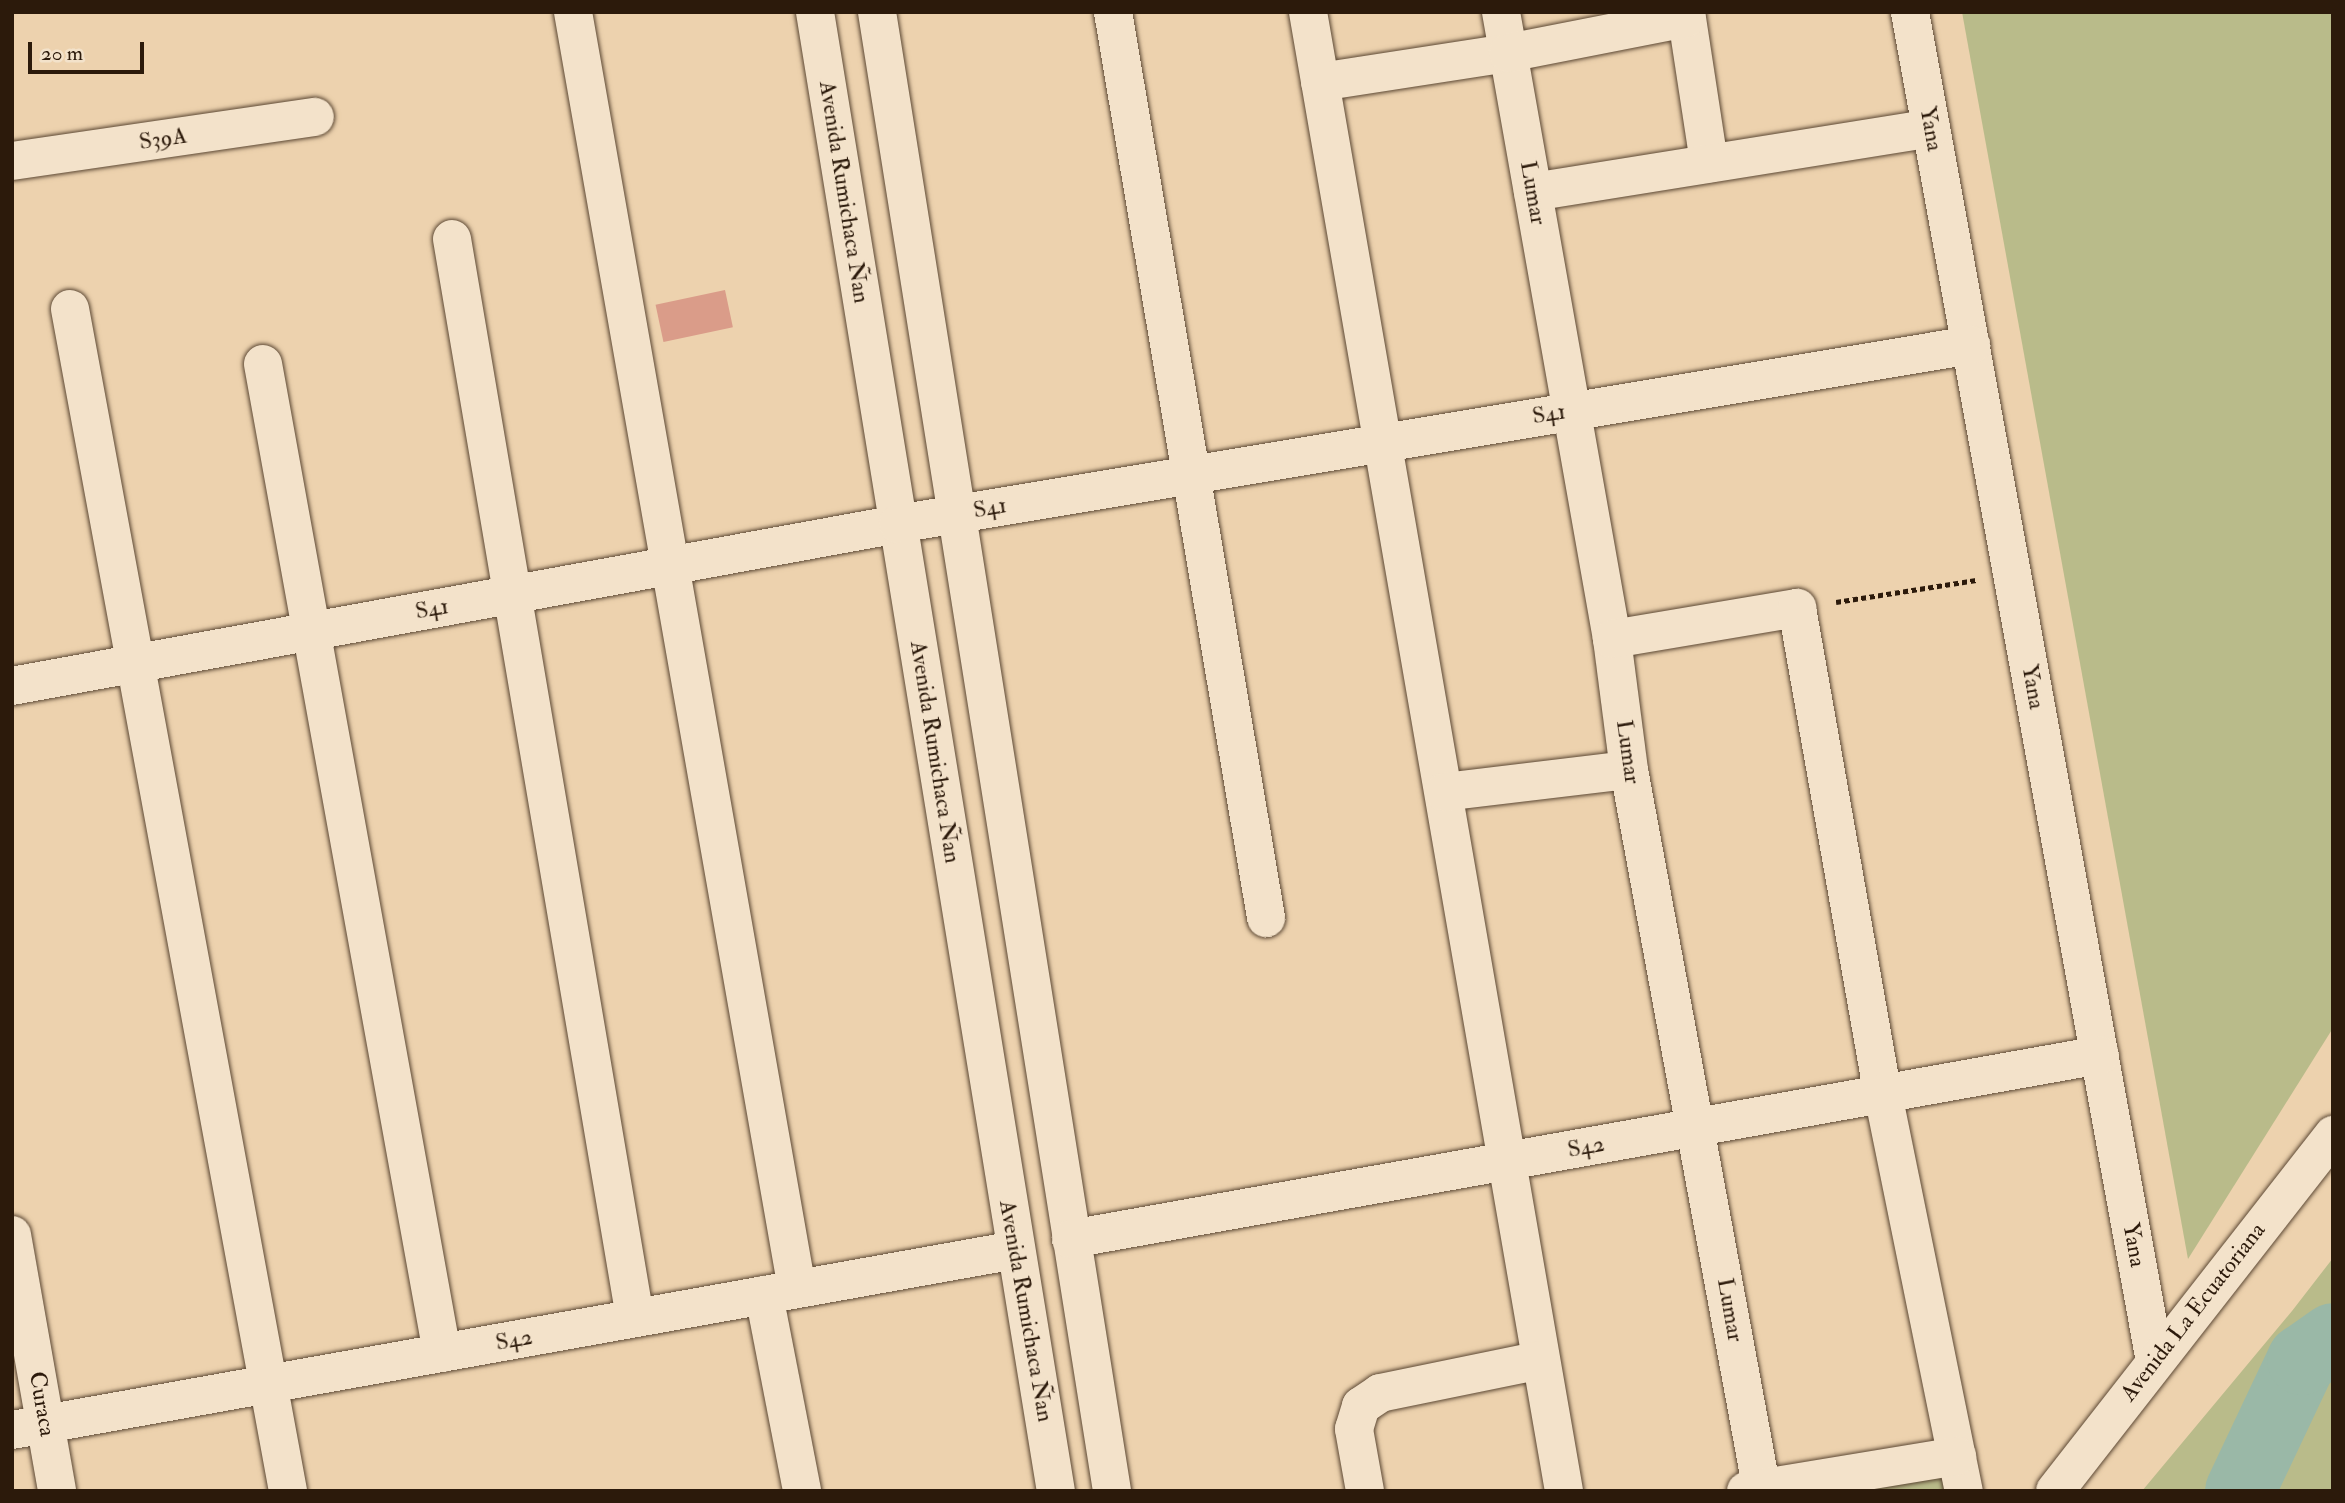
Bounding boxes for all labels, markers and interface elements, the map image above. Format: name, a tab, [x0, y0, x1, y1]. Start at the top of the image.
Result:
scale bar	[32, 28, 147, 72]
text: 20 m	[41, 40, 83, 67]
street label: Avenida Rumichaca Ñan	[813, 79, 875, 305]
street label: Yana	[1914, 105, 1948, 153]
street label: S39A	[137, 122, 189, 156]
street label: Lumar	[1514, 159, 1552, 227]
street label: S41	[1530, 398, 1568, 430]
street label: S41	[971, 492, 1009, 524]
street label: S41	[413, 593, 451, 625]
street label: Avenida Rumichaca Ñan	[904, 639, 966, 865]
street label: Yana	[2016, 663, 2050, 711]
street label: Lumar	[1610, 718, 1646, 786]
street label: S42	[1565, 1130, 1607, 1164]
street label: Avenida Rumichaca Ñan	[993, 1198, 1059, 1424]
street label: Avenida La Ecuatoriana	[2115, 1217, 2271, 1407]
street label: Yana	[2117, 1221, 2151, 1269]
street label: Lumar	[1711, 1276, 1749, 1344]
street label: S42	[493, 1323, 535, 1357]
street label: Curaca	[23, 1369, 61, 1439]

